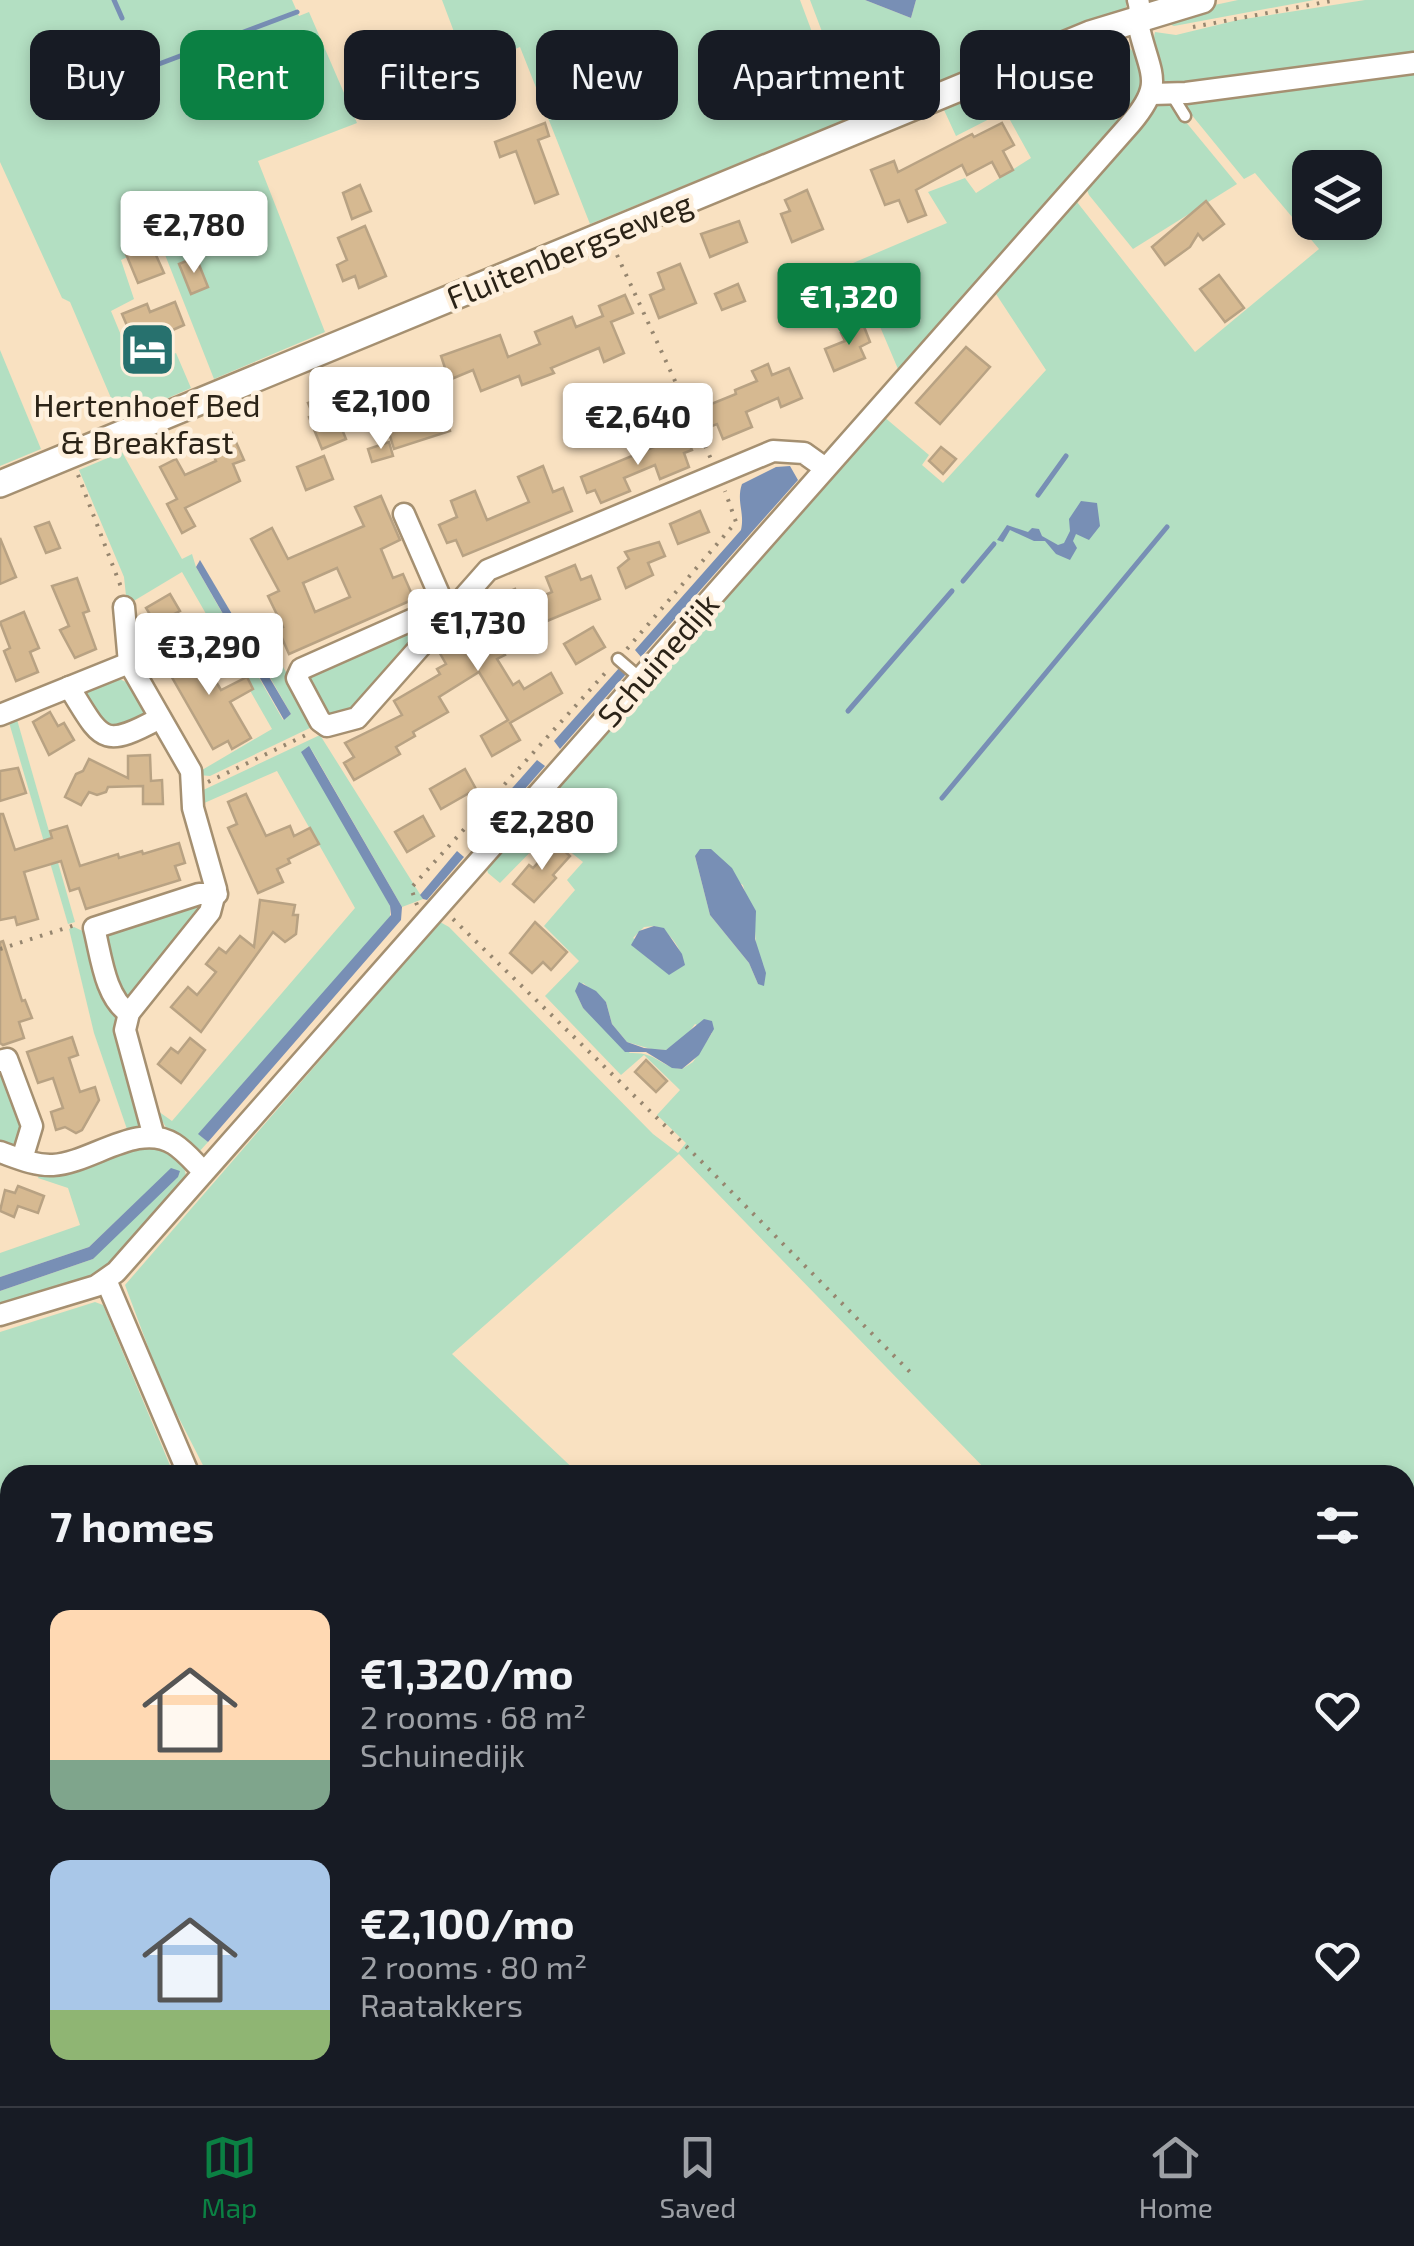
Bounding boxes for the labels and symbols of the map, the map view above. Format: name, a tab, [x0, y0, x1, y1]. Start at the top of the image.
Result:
street label: Fluitenbergseweg	[441, 182, 698, 316]
pin: €2,780	[113, 191, 275, 276]
pin: €1,320	[768, 263, 930, 348]
hotel icon: Hertenhoef Bed & Breakfast	[117, 320, 177, 380]
pin: €2,100	[300, 367, 462, 452]
pin: €2,640	[557, 383, 719, 468]
place label: Hertenhoef Bed & Breakfast	[33, 385, 261, 460]
street label: Schuinedijk	[589, 584, 726, 734]
pin: €1,730	[397, 589, 559, 674]
pin: €3,290	[128, 613, 290, 698]
pin: €2,280	[461, 788, 623, 873]

